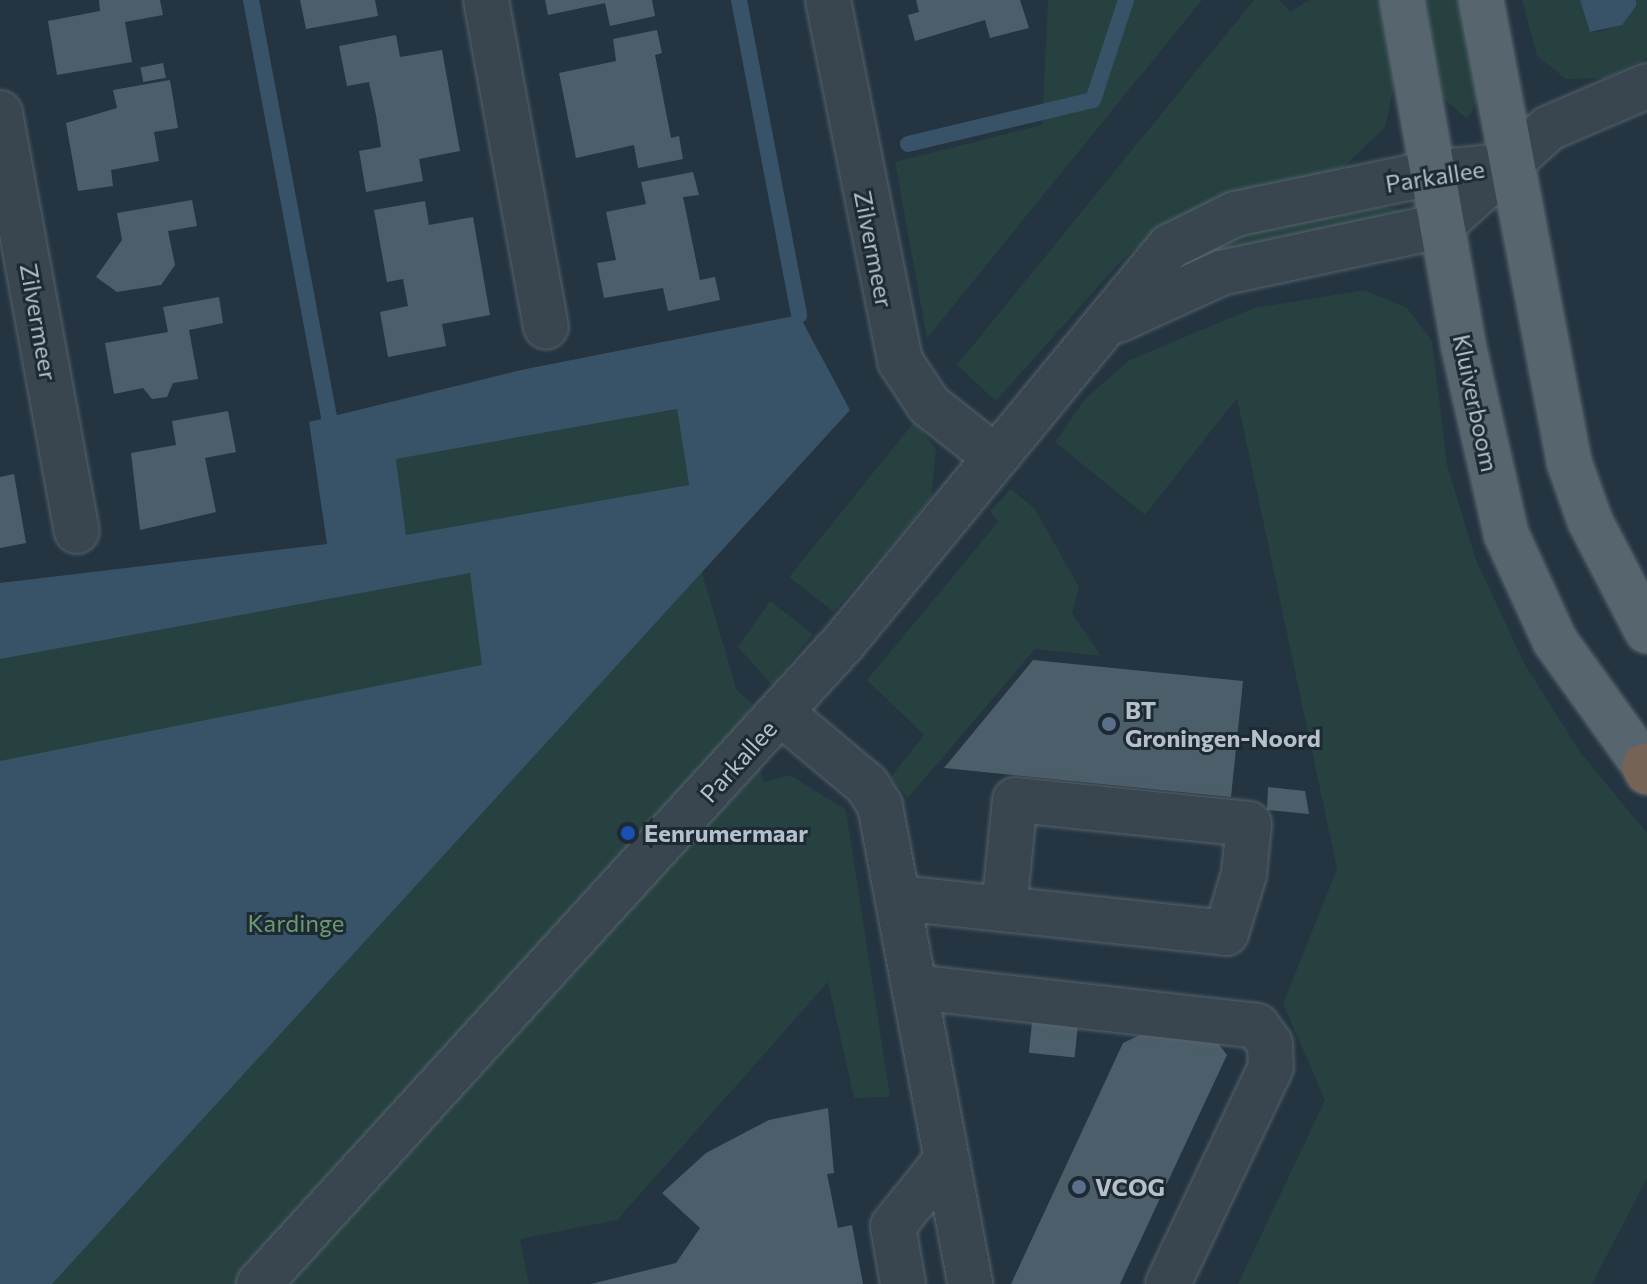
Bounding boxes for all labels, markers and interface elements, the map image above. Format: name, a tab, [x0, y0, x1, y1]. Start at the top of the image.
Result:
street label: Parkallee	[1383, 154, 1487, 198]
street label: Zilvermeer	[849, 188, 899, 310]
street label: Zilvermeer	[15, 261, 63, 383]
street label: Kluiverboom	[1447, 332, 1505, 474]
place label: BT Groningen-Noord	[1125, 696, 1321, 752]
street label: Parkallee	[694, 714, 782, 808]
marker: BT Groningen-Noord	[1100, 715, 1118, 733]
place label: Eenrumermaar	[644, 819, 808, 847]
marker: Eenrumermaar	[619, 824, 637, 842]
park label: Kardinge	[247, 909, 345, 937]
place label: VCOG	[1095, 1173, 1165, 1201]
marker: VCOG	[1070, 1178, 1088, 1196]

